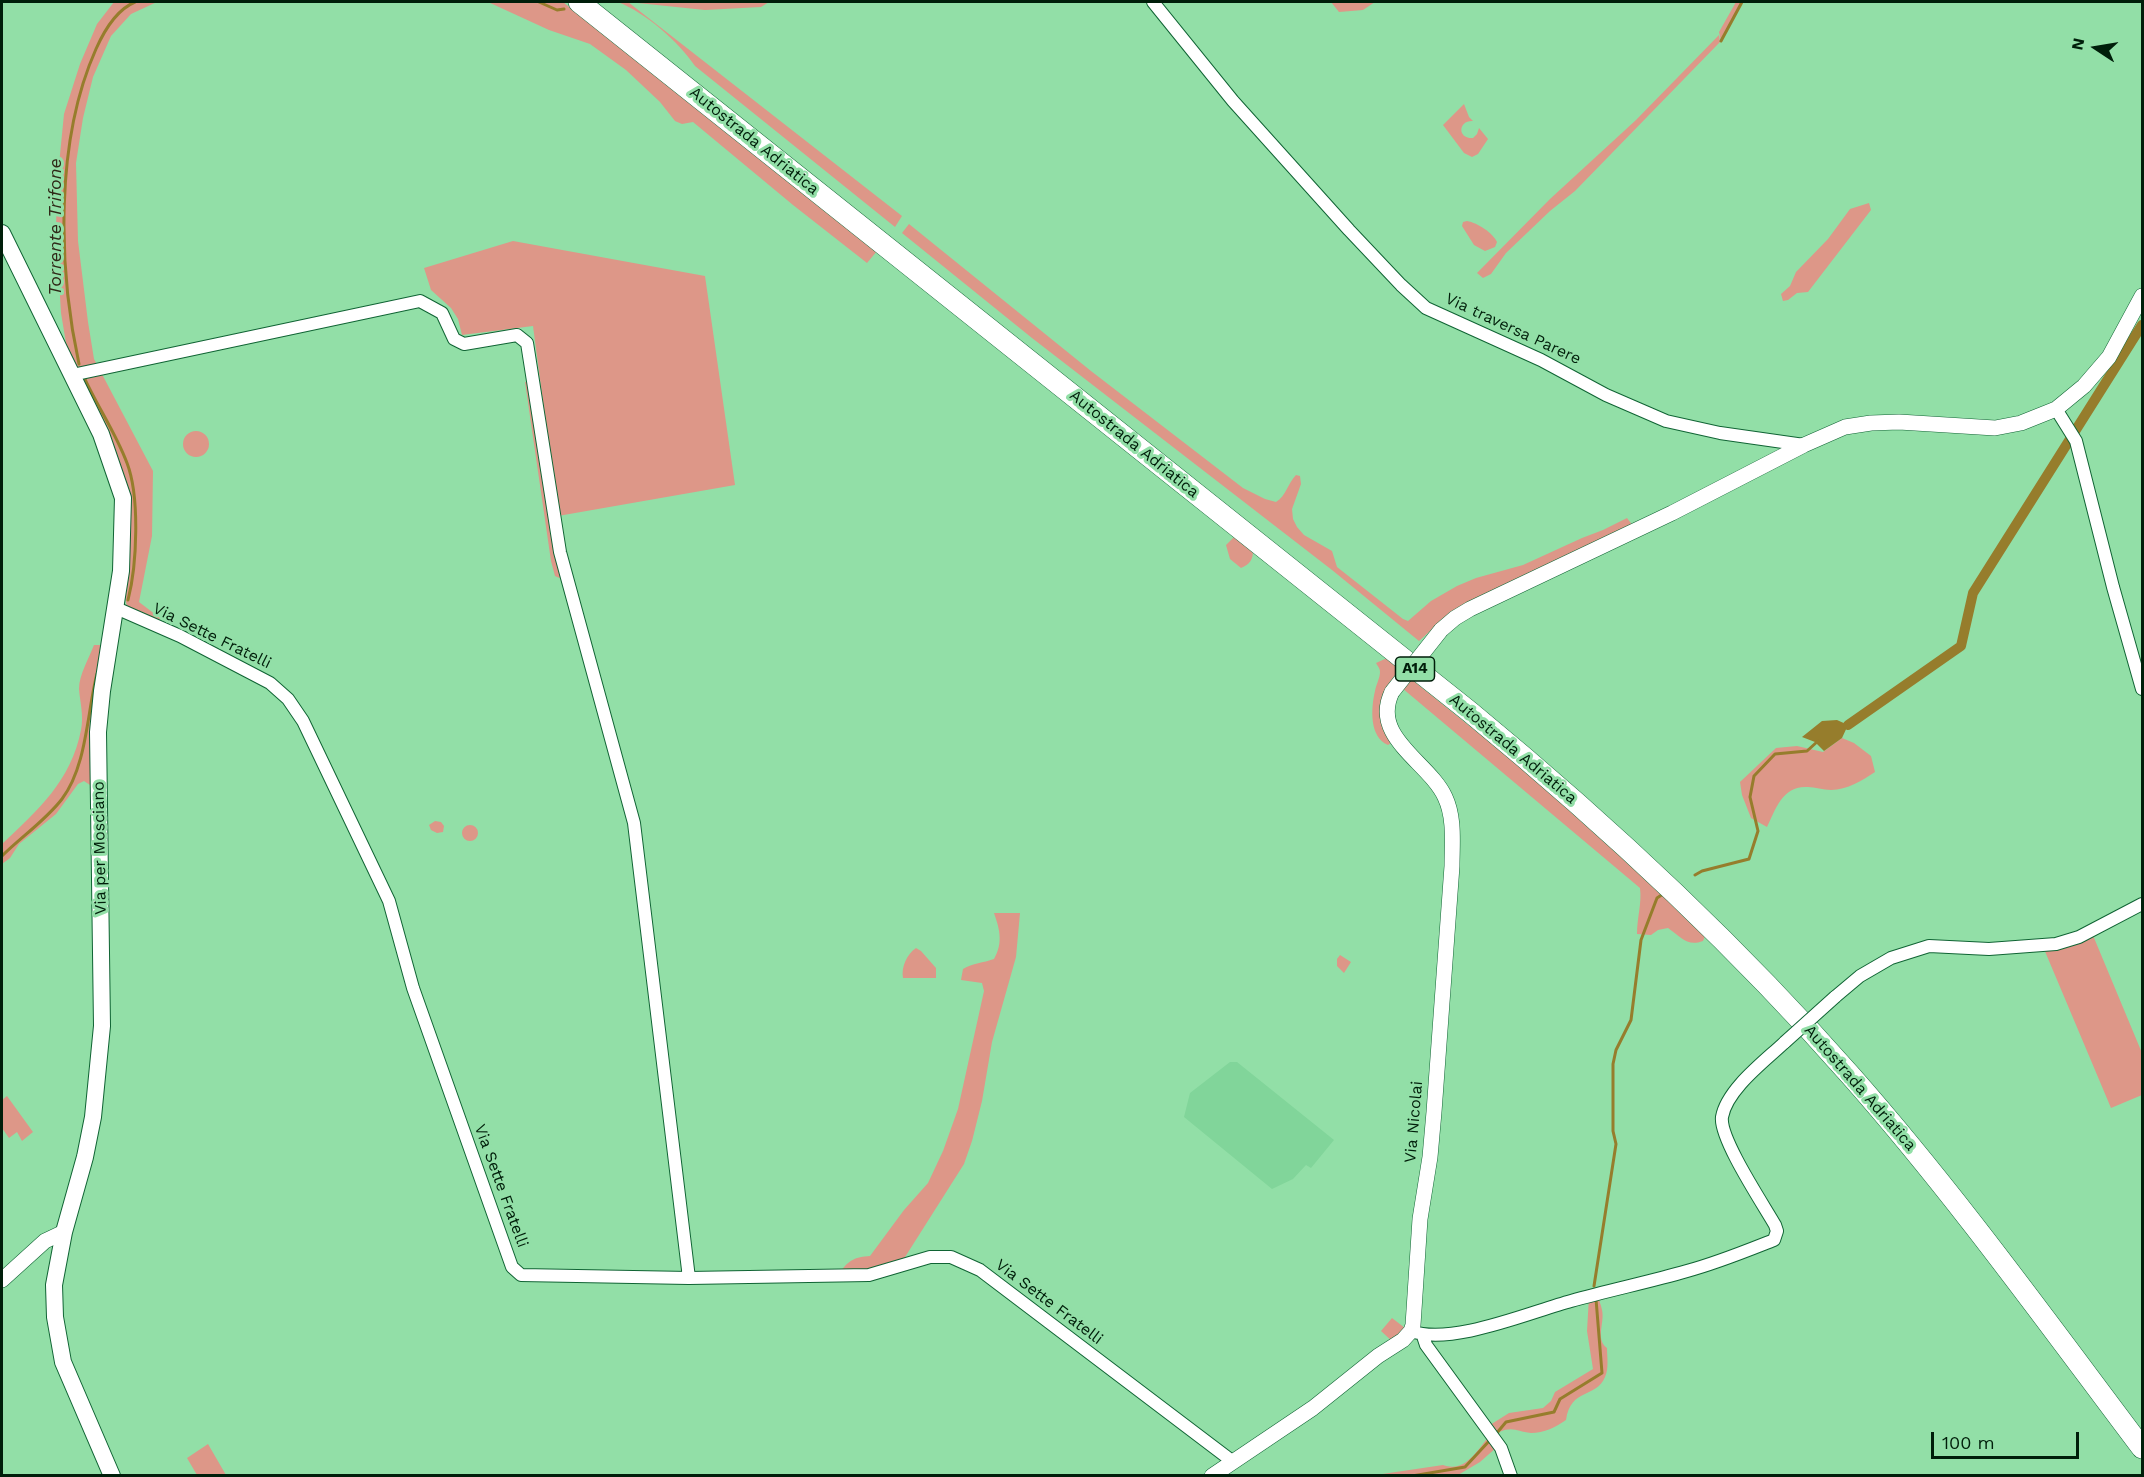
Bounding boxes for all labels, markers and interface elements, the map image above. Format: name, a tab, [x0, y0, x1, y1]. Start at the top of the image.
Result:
north arrow	[2066, 18, 2126, 78]
text: N	[2067, 36, 2088, 52]
street label: Autostrada Adriatica	[686, 83, 822, 199]
water label: Torrente Trifone	[45, 158, 67, 296]
street label: Via traversa Parere	[1442, 289, 1584, 369]
street label: Autostrada Adriatica	[1066, 386, 1202, 502]
street label: Via Sette Fratelli	[150, 599, 274, 673]
road number: A14	[1396, 657, 1434, 681]
street label: Autostrada Adriatica	[1445, 690, 1581, 808]
street label: Via per Mosciano	[89, 781, 111, 915]
street label: Autostrada Adriatica	[1800, 1021, 1920, 1155]
street label: Via Nicolai	[1401, 1080, 1427, 1164]
street label: Via Sette Fratelli	[470, 1122, 532, 1250]
street label: Via Sette Fratelli	[991, 1255, 1107, 1349]
scale bar	[1934, 1420, 2082, 1458]
text: 100 m	[1942, 1432, 1995, 1453]

